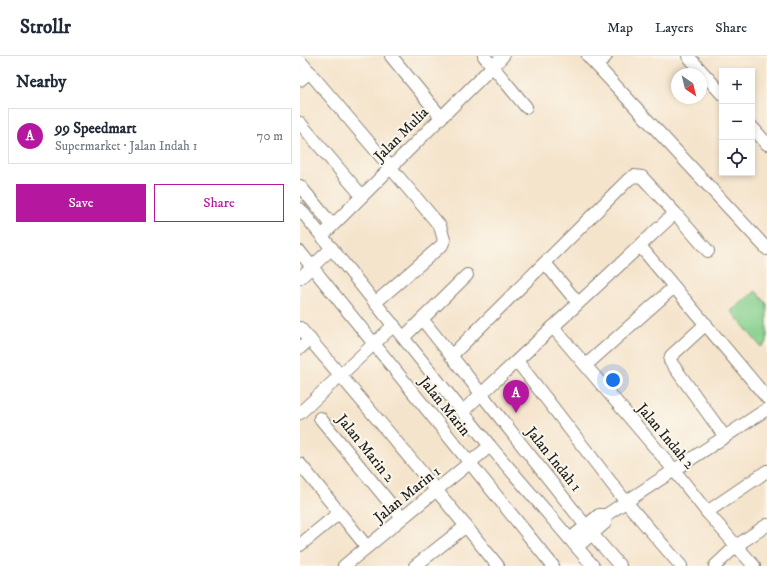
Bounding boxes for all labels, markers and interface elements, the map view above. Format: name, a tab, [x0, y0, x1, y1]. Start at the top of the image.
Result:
text: Strollr	[20, 16, 71, 39]
text: Map	[607, 19, 633, 37]
text: Layers	[655, 19, 693, 37]
text: Share	[715, 19, 747, 37]
north arrow	[671, 68, 707, 104]
map controls	[719, 68, 755, 176]
button: +	[719, 68, 755, 104]
text: Nearby	[16, 71, 66, 93]
street label: Jalan Mulia	[369, 103, 433, 167]
button: −	[719, 104, 755, 140]
text: 99 Speedmart	[55, 119, 137, 138]
text: A	[26, 128, 34, 144]
text: 70 m	[257, 128, 283, 144]
text: Supermarket · Jalan Indah 1	[55, 138, 197, 154]
button: locate	[719, 140, 755, 176]
button: Save	[16, 184, 146, 222]
button: Share	[154, 184, 284, 222]
your location	[603, 370, 623, 390]
street label: Jalan Marin	[414, 371, 475, 440]
pin: A	[503, 380, 529, 413]
street label: Jalan Indah 2	[631, 398, 699, 474]
street label: Jalan Marin 2	[331, 409, 399, 487]
street label: Jalan Indah 1	[520, 421, 586, 496]
street label: Jalan Marin 1	[369, 462, 444, 528]

